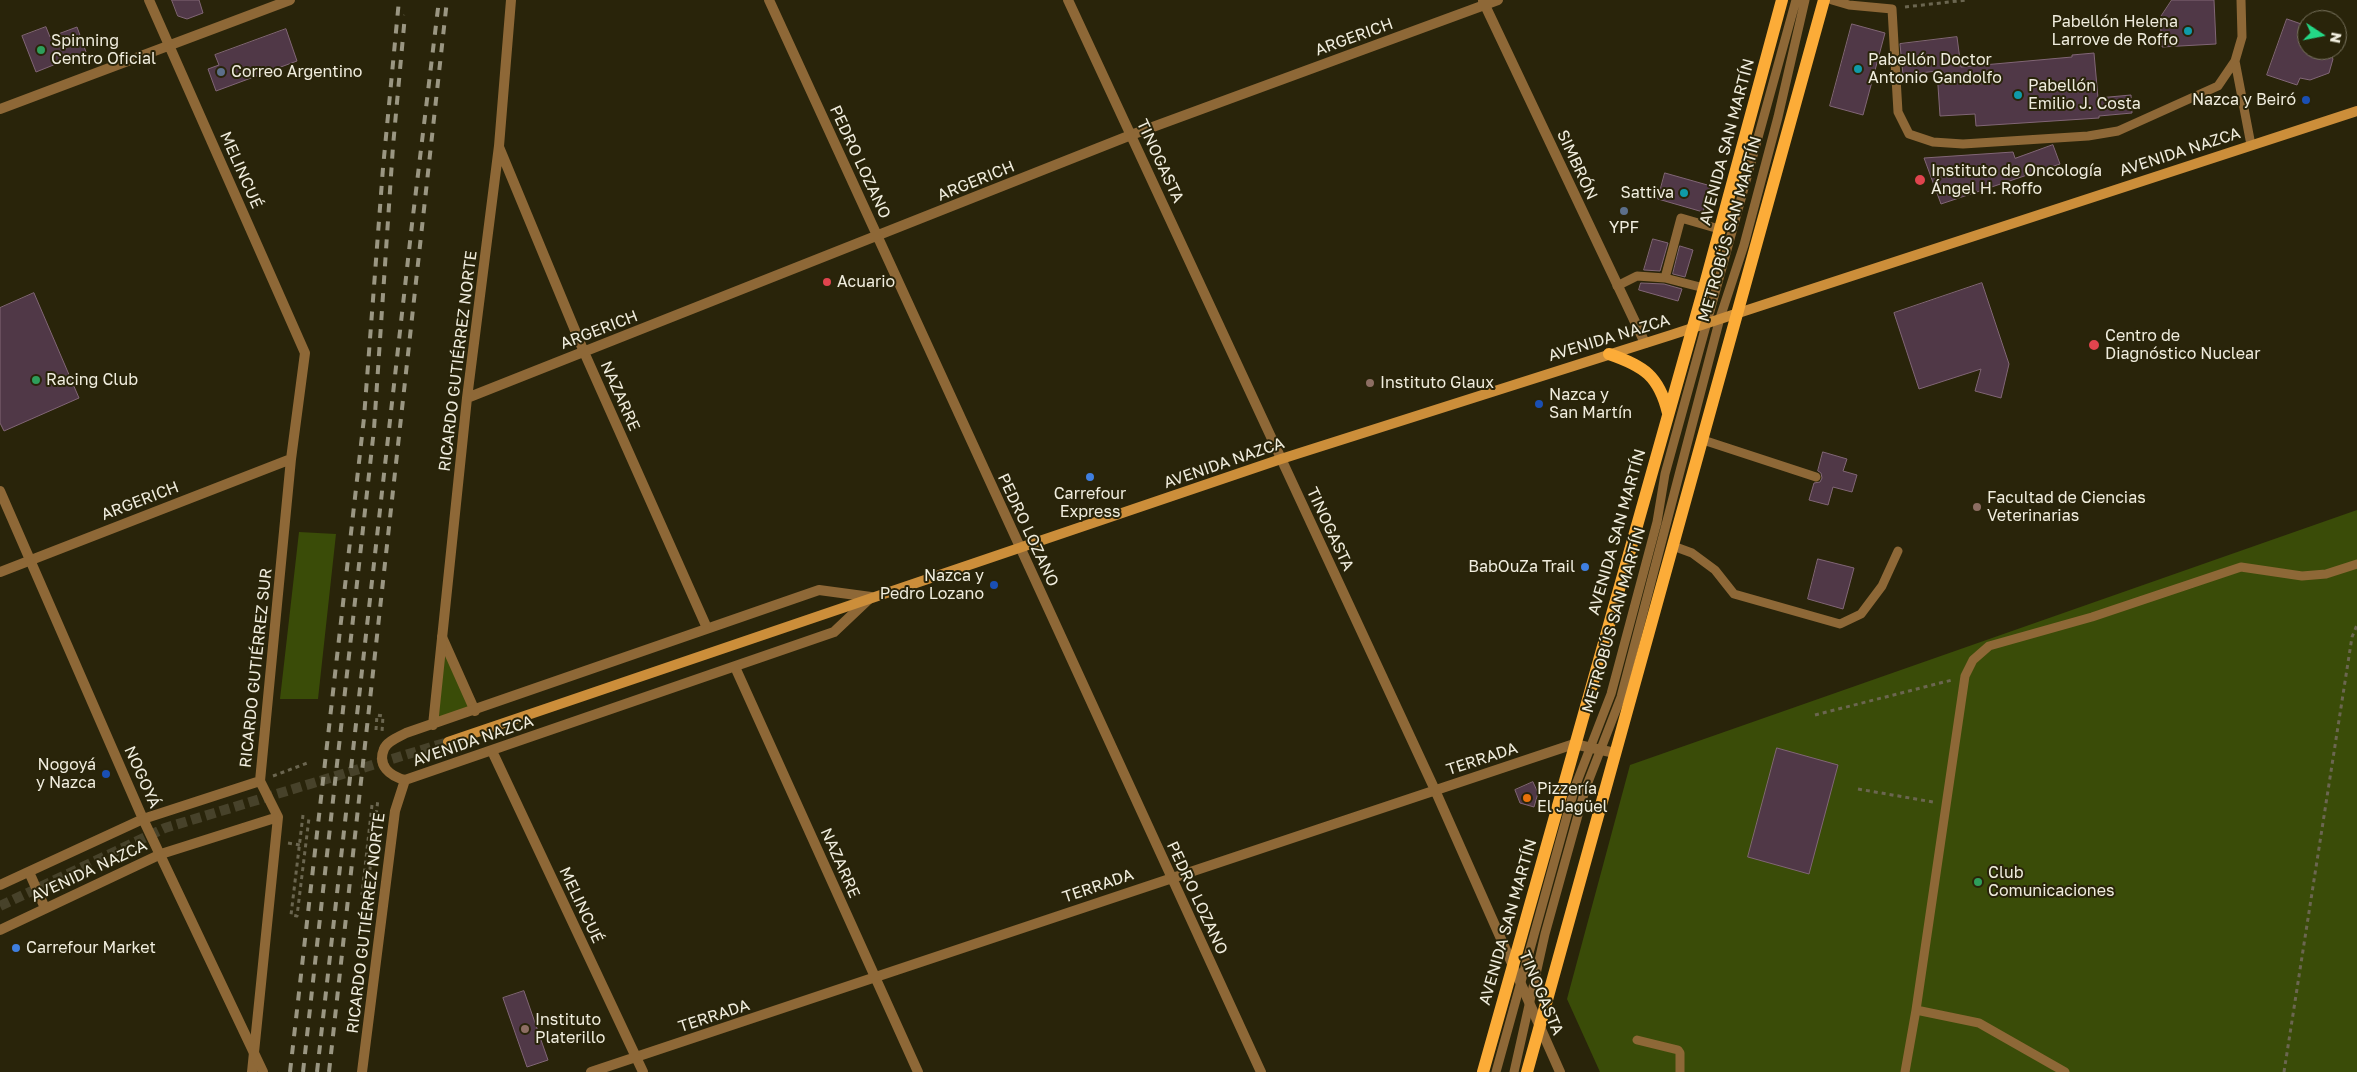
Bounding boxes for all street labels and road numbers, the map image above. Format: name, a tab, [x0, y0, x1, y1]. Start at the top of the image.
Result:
street label: ARGERICH	[1312, 14, 1396, 60]
street label: AVENIDA SAN MARTÍN	[1695, 57, 1759, 227]
street label: PEDRO LOZANO	[825, 102, 895, 222]
street label: TINOGASTA	[1132, 116, 1188, 206]
street label: AVENIDA NAZCA	[2117, 123, 2243, 181]
street label: SIMBRÓN	[1553, 127, 1601, 203]
street label: MELINCUÉ	[216, 129, 266, 211]
street label: METROBÚS SAN MARTÍN	[1694, 134, 1766, 324]
street label: ARGERICH	[935, 157, 1017, 205]
street label: RICARDO GUTIÉRREZ NORTE	[435, 250, 481, 472]
street label: ARGERICH	[557, 306, 641, 354]
street label: AVENIDA NAZCA	[1546, 310, 1672, 366]
street label: NAZARRE	[596, 358, 644, 434]
street label: AVENIDA NAZCA	[1161, 433, 1287, 493]
street label: AVENIDA SAN MARTÍN	[1584, 447, 1650, 617]
street label: PEDRO LOZANO	[993, 470, 1063, 590]
street label: ARGERICH	[98, 477, 182, 525]
street label: TINOGASTA	[1302, 484, 1358, 574]
street label: METROBÚS SAN MARTÍN	[1578, 525, 1650, 715]
street label: RICARDO GUTIÉRREZ SUR	[236, 567, 276, 769]
street label: AVENIDA NAZCA	[410, 711, 536, 771]
street label: TERRADA	[1444, 738, 1520, 780]
street label: NOGOYÁ	[120, 743, 164, 811]
street label: RICARDO GUTIÉRREZ NORTE	[343, 812, 389, 1034]
street label: NAZARRE	[816, 825, 864, 901]
street label: AVENIDA NAZCA	[28, 836, 150, 906]
street label: AVENIDA SAN MARTÍN	[1475, 837, 1541, 1007]
street label: PEDRO LOZANO	[1162, 838, 1232, 958]
street label: MELINCUÉ	[555, 864, 607, 946]
street label: TERRADA	[1060, 865, 1136, 907]
street label: TINOGASTA	[1515, 948, 1567, 1038]
street label: TERRADA	[676, 995, 752, 1037]

